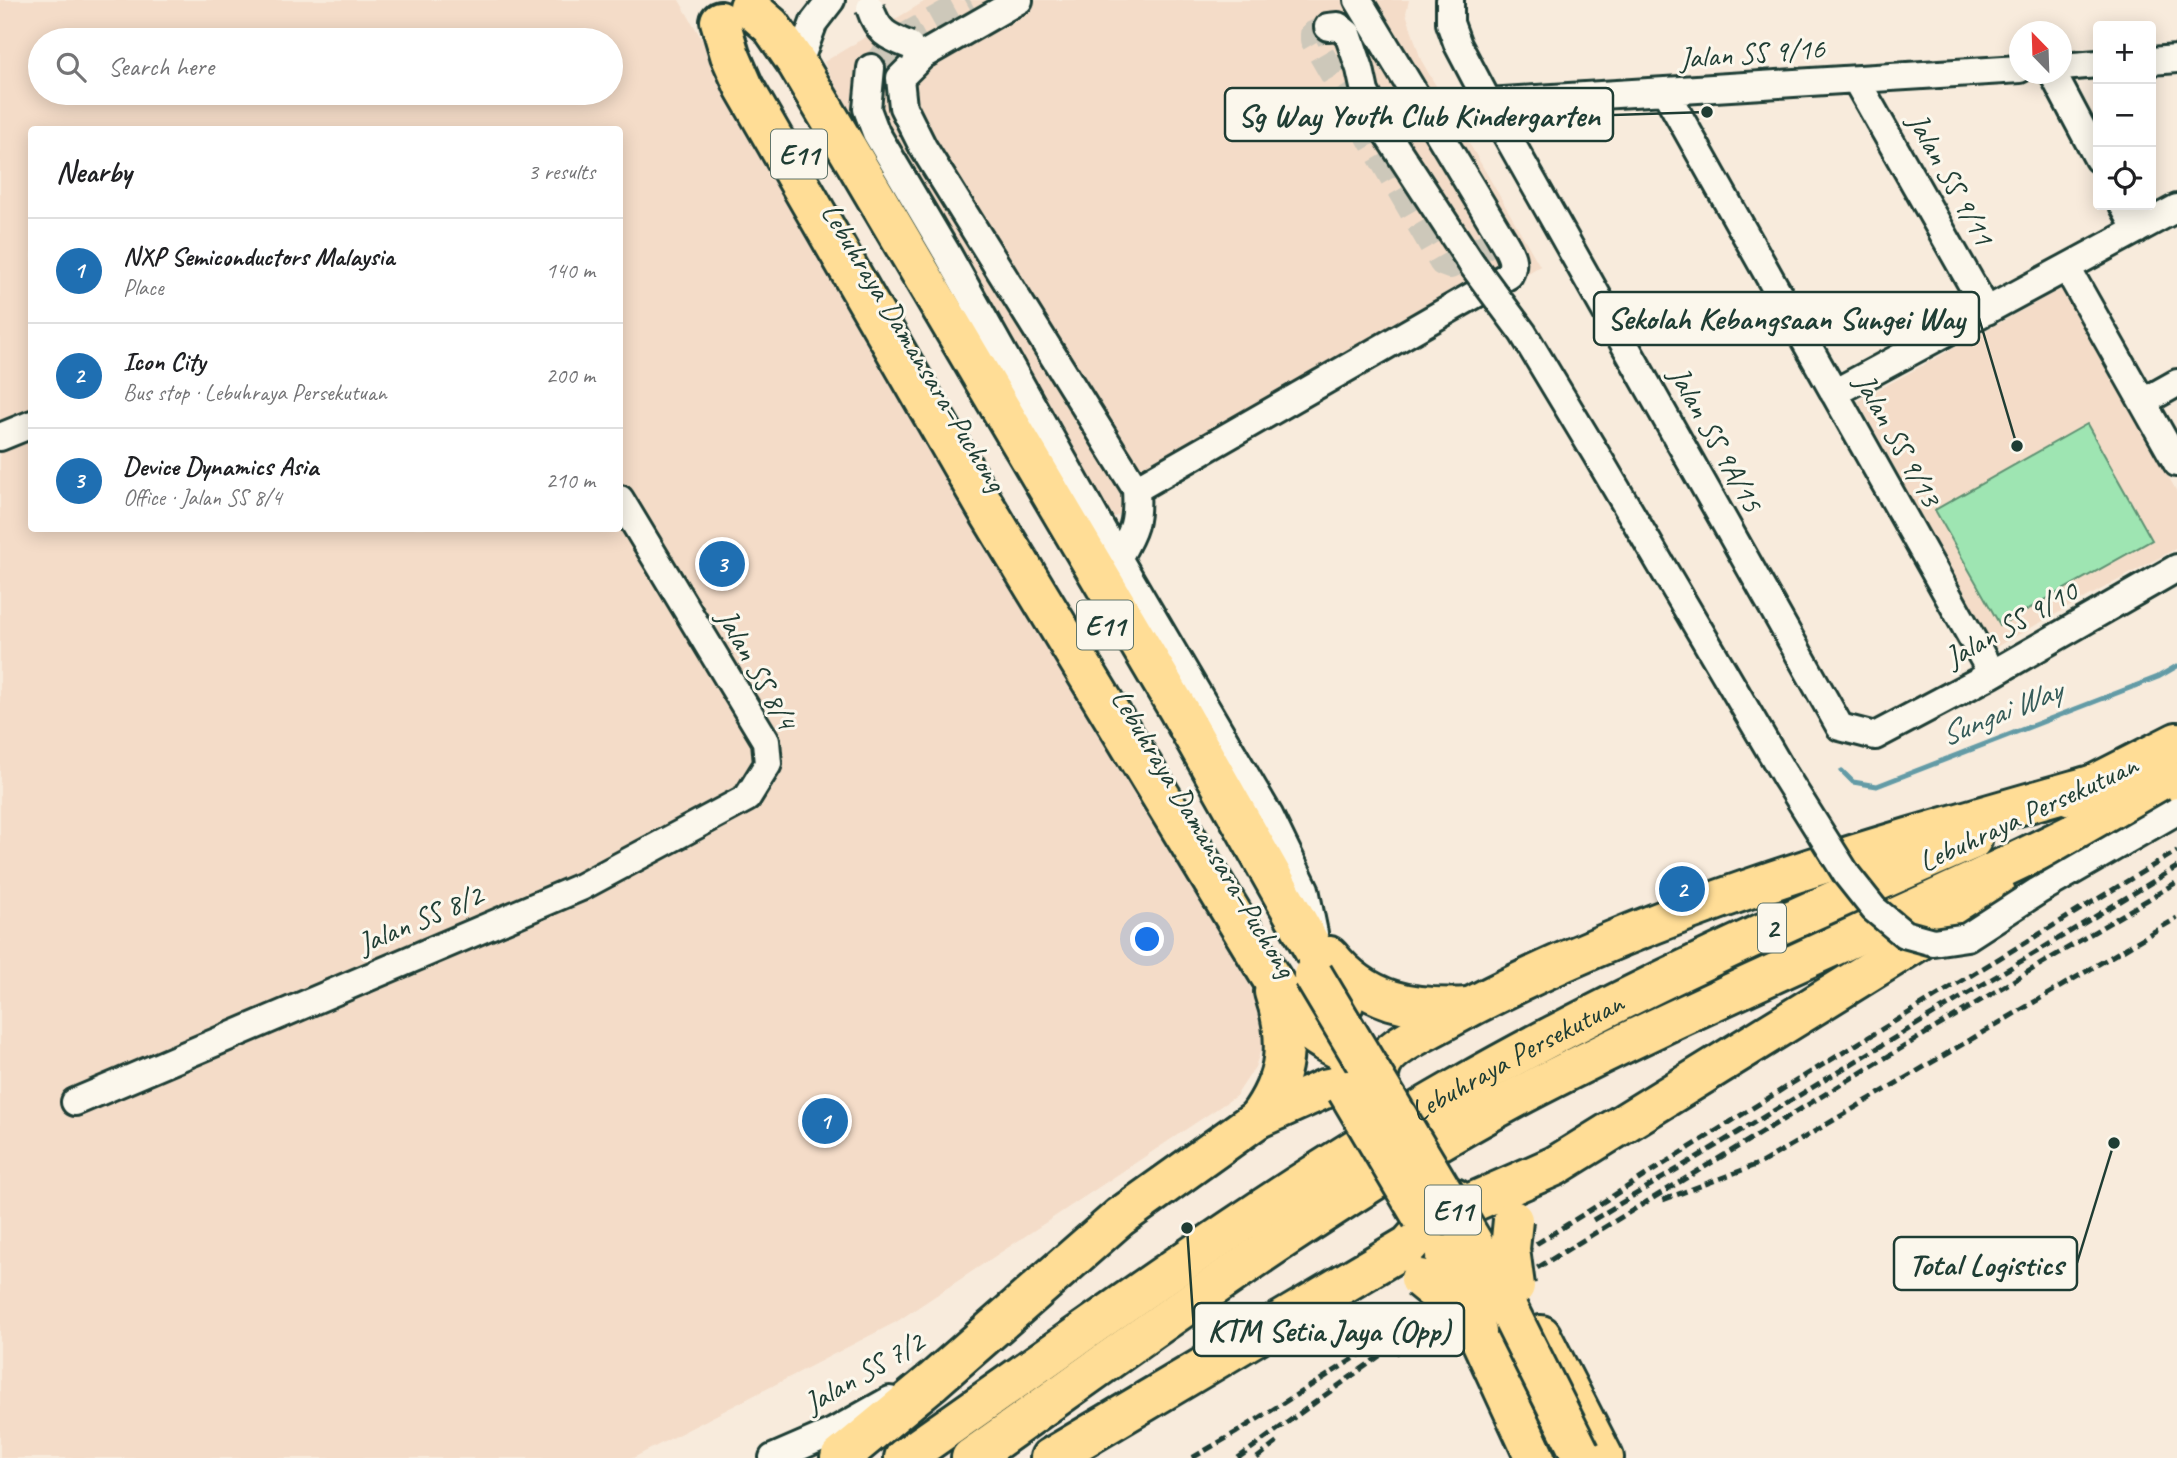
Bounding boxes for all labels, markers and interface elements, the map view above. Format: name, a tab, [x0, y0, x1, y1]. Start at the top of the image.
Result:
north arrow	[2009, 21, 2072, 84]
map controls	[2093, 21, 2156, 210]
button: +	[2093, 21, 2156, 84]
search box	[28, 28, 623, 105]
street label: Jalan SS 9/16	[1676, 29, 1827, 77]
icon: search	[52, 48, 90, 86]
text: Search here	[108, 50, 214, 83]
button: −	[2093, 84, 2156, 147]
callout: Sg Way Youth Club Kindergarten	[1225, 88, 1613, 141]
text: Sg Way Youth Club Kindergarten	[1238, 95, 1601, 136]
street label: Jalan SS 9/11	[1898, 104, 2004, 253]
road number: E11	[771, 130, 827, 178]
button: locate	[2093, 147, 2156, 210]
text: Nearby	[56, 153, 132, 191]
text: 3 results	[528, 157, 595, 186]
street label: Lebuhraya Damansara–Puchong	[813, 196, 1016, 499]
text: NXP Semiconductors Malaysia	[123, 240, 394, 273]
text: 1	[74, 256, 84, 285]
text: 140 m	[546, 256, 595, 285]
text: Place	[123, 273, 163, 302]
callout: Sekolah Kebangsaan Sungei Way	[1594, 292, 1979, 345]
text: Sekolah Kebangsaan Sungei Way	[1607, 298, 1968, 339]
text: Icon City	[123, 345, 205, 378]
street label: Jalan SS 9A/15	[1659, 358, 1772, 520]
text: 2	[74, 361, 84, 390]
text: 200 m	[546, 361, 595, 390]
street label: Jalan SS 9/13	[1845, 365, 1951, 515]
text: Bus stop · Lebuhraya Persekutuan	[123, 378, 387, 407]
text: Device Dynamics Asia	[123, 450, 318, 483]
text: 3	[74, 466, 84, 495]
text: 210 m	[546, 466, 595, 495]
text: Office · Jalan SS 8/4	[123, 483, 282, 512]
pin: 3	[699, 538, 745, 590]
street label: Jalan SS 9/10	[1936, 571, 2086, 677]
street label: Jalan SS 8/4	[707, 600, 807, 738]
road number: E11	[1077, 600, 1133, 650]
water label: Sungai Way	[1934, 668, 2071, 755]
street label: Lebuhraya Damansara–Puchong	[1103, 682, 1306, 985]
street label: Lebuhraya Persekutuan	[1912, 745, 2145, 880]
pin: 2	[1659, 863, 1705, 915]
street label: Jalan SS 8/2	[350, 875, 490, 963]
road number: 2	[1758, 904, 1786, 953]
your location	[1130, 922, 1164, 956]
street label: Lebuhraya Persekutuan	[1403, 983, 1631, 1130]
pin: 1	[802, 1095, 848, 1147]
road number: E11	[1425, 1186, 1481, 1234]
callout: Total Logistics	[1894, 1237, 2077, 1290]
text: Total Logistics	[1908, 1244, 2066, 1285]
callout: KTM Setia Jaya (Opp)	[1194, 1303, 1464, 1356]
text: KTM Setia Jaya (Opp)	[1208, 1310, 1453, 1351]
street label: Jalan SS 7/2	[796, 1321, 933, 1422]

